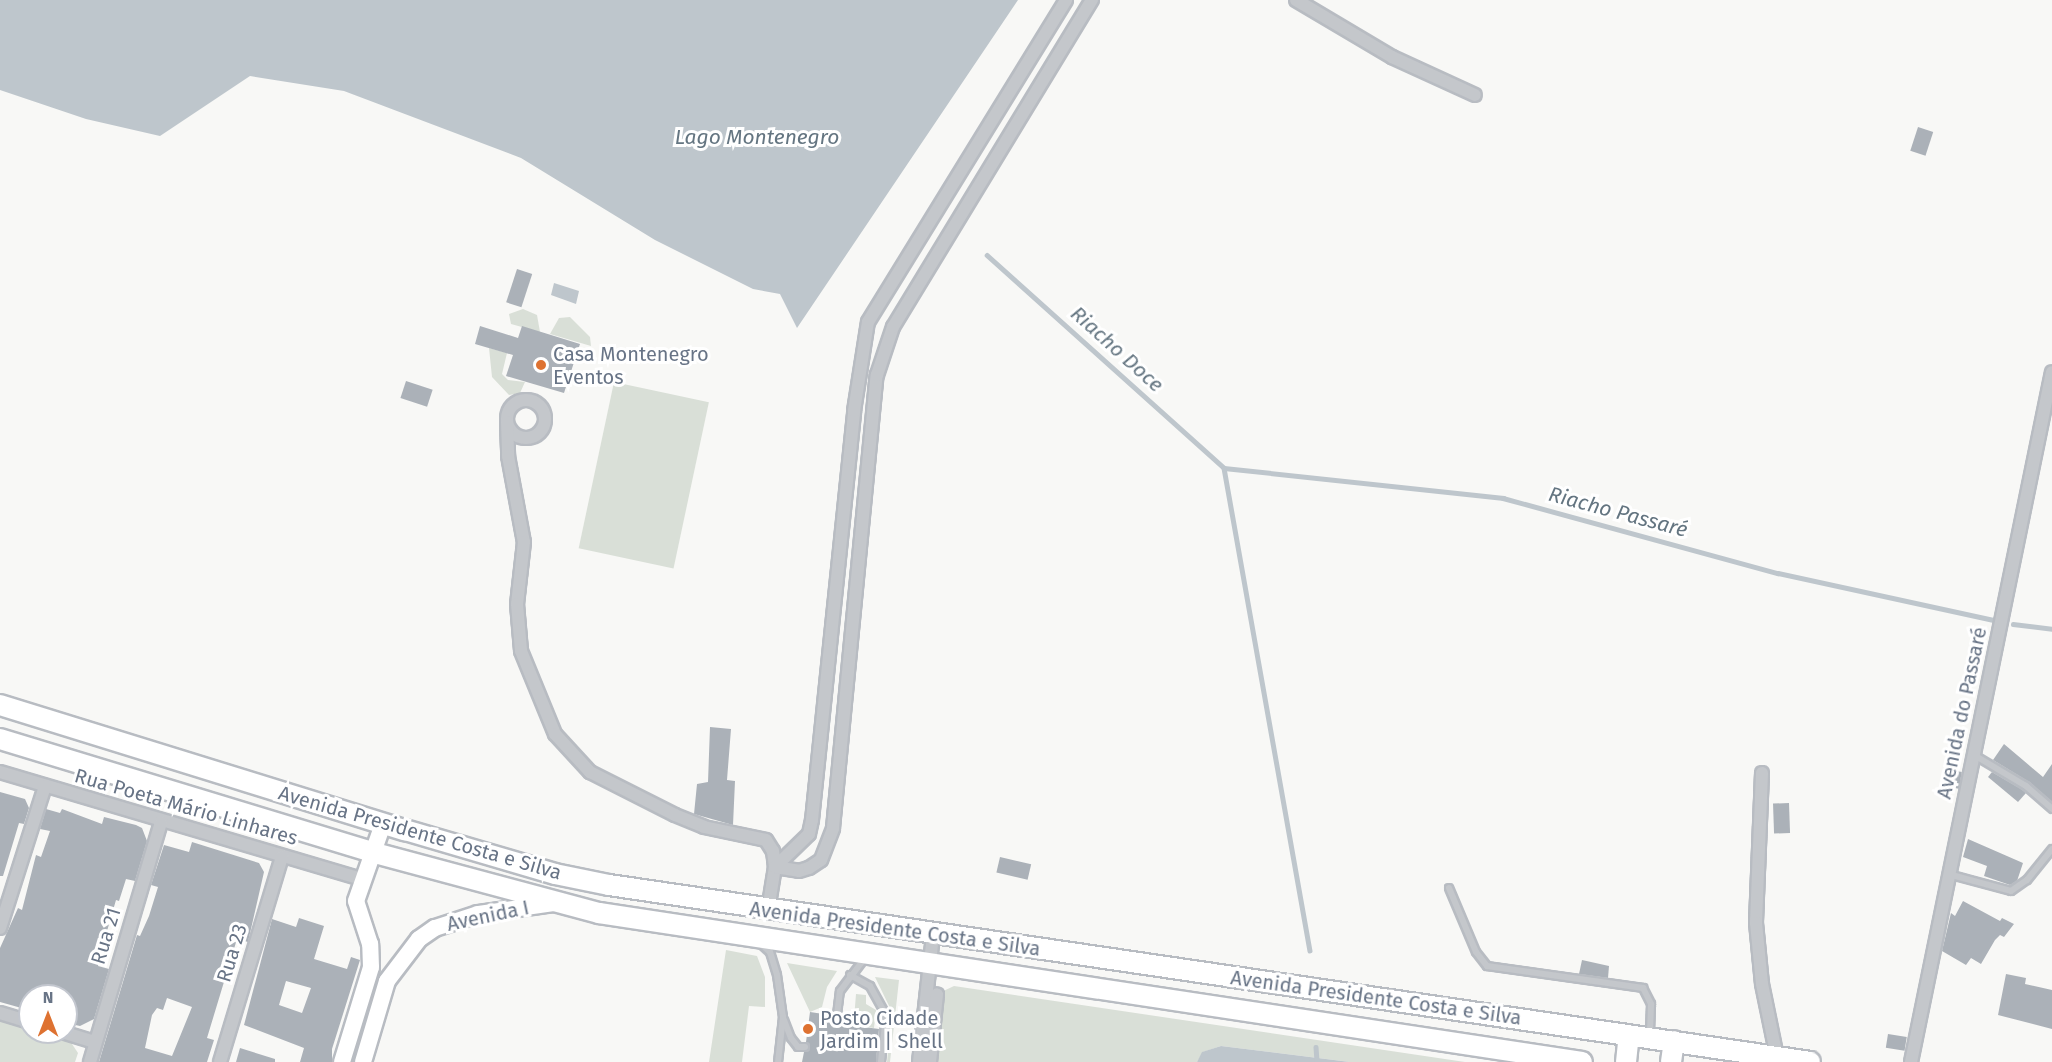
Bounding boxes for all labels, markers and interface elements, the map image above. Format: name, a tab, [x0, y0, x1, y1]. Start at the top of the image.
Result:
water label: Lago Montenegro	[675, 124, 839, 150]
water label: Riacho Doce	[1065, 301, 1169, 397]
place label: Casa Montenegro Eventos	[553, 342, 709, 389]
marker: Casa Montenegro Eventos	[534, 358, 548, 372]
water label: Riacho Passaré	[1546, 481, 1690, 543]
street label: Avenida do Passaré	[1932, 625, 1992, 801]
street label: Rua Poeta Mário Linhares	[72, 764, 300, 850]
street label: Avenida Presidente Costa e Silva	[276, 781, 564, 885]
street label: Avenida I	[445, 896, 531, 936]
street label: Avenida Presidente Costa e Silva	[748, 897, 1042, 961]
street label: Rua 21	[86, 905, 126, 967]
street label: Rua 23	[212, 921, 252, 985]
street label: Avenida Presidente Costa e Silva	[1229, 966, 1523, 1030]
north arrow	[18, 984, 78, 1044]
text: N	[43, 988, 53, 1007]
place label: Posto Cidade Jardim | Shell	[820, 1006, 943, 1053]
marker: Posto Cidade Jardim | Shell	[801, 1022, 815, 1036]

